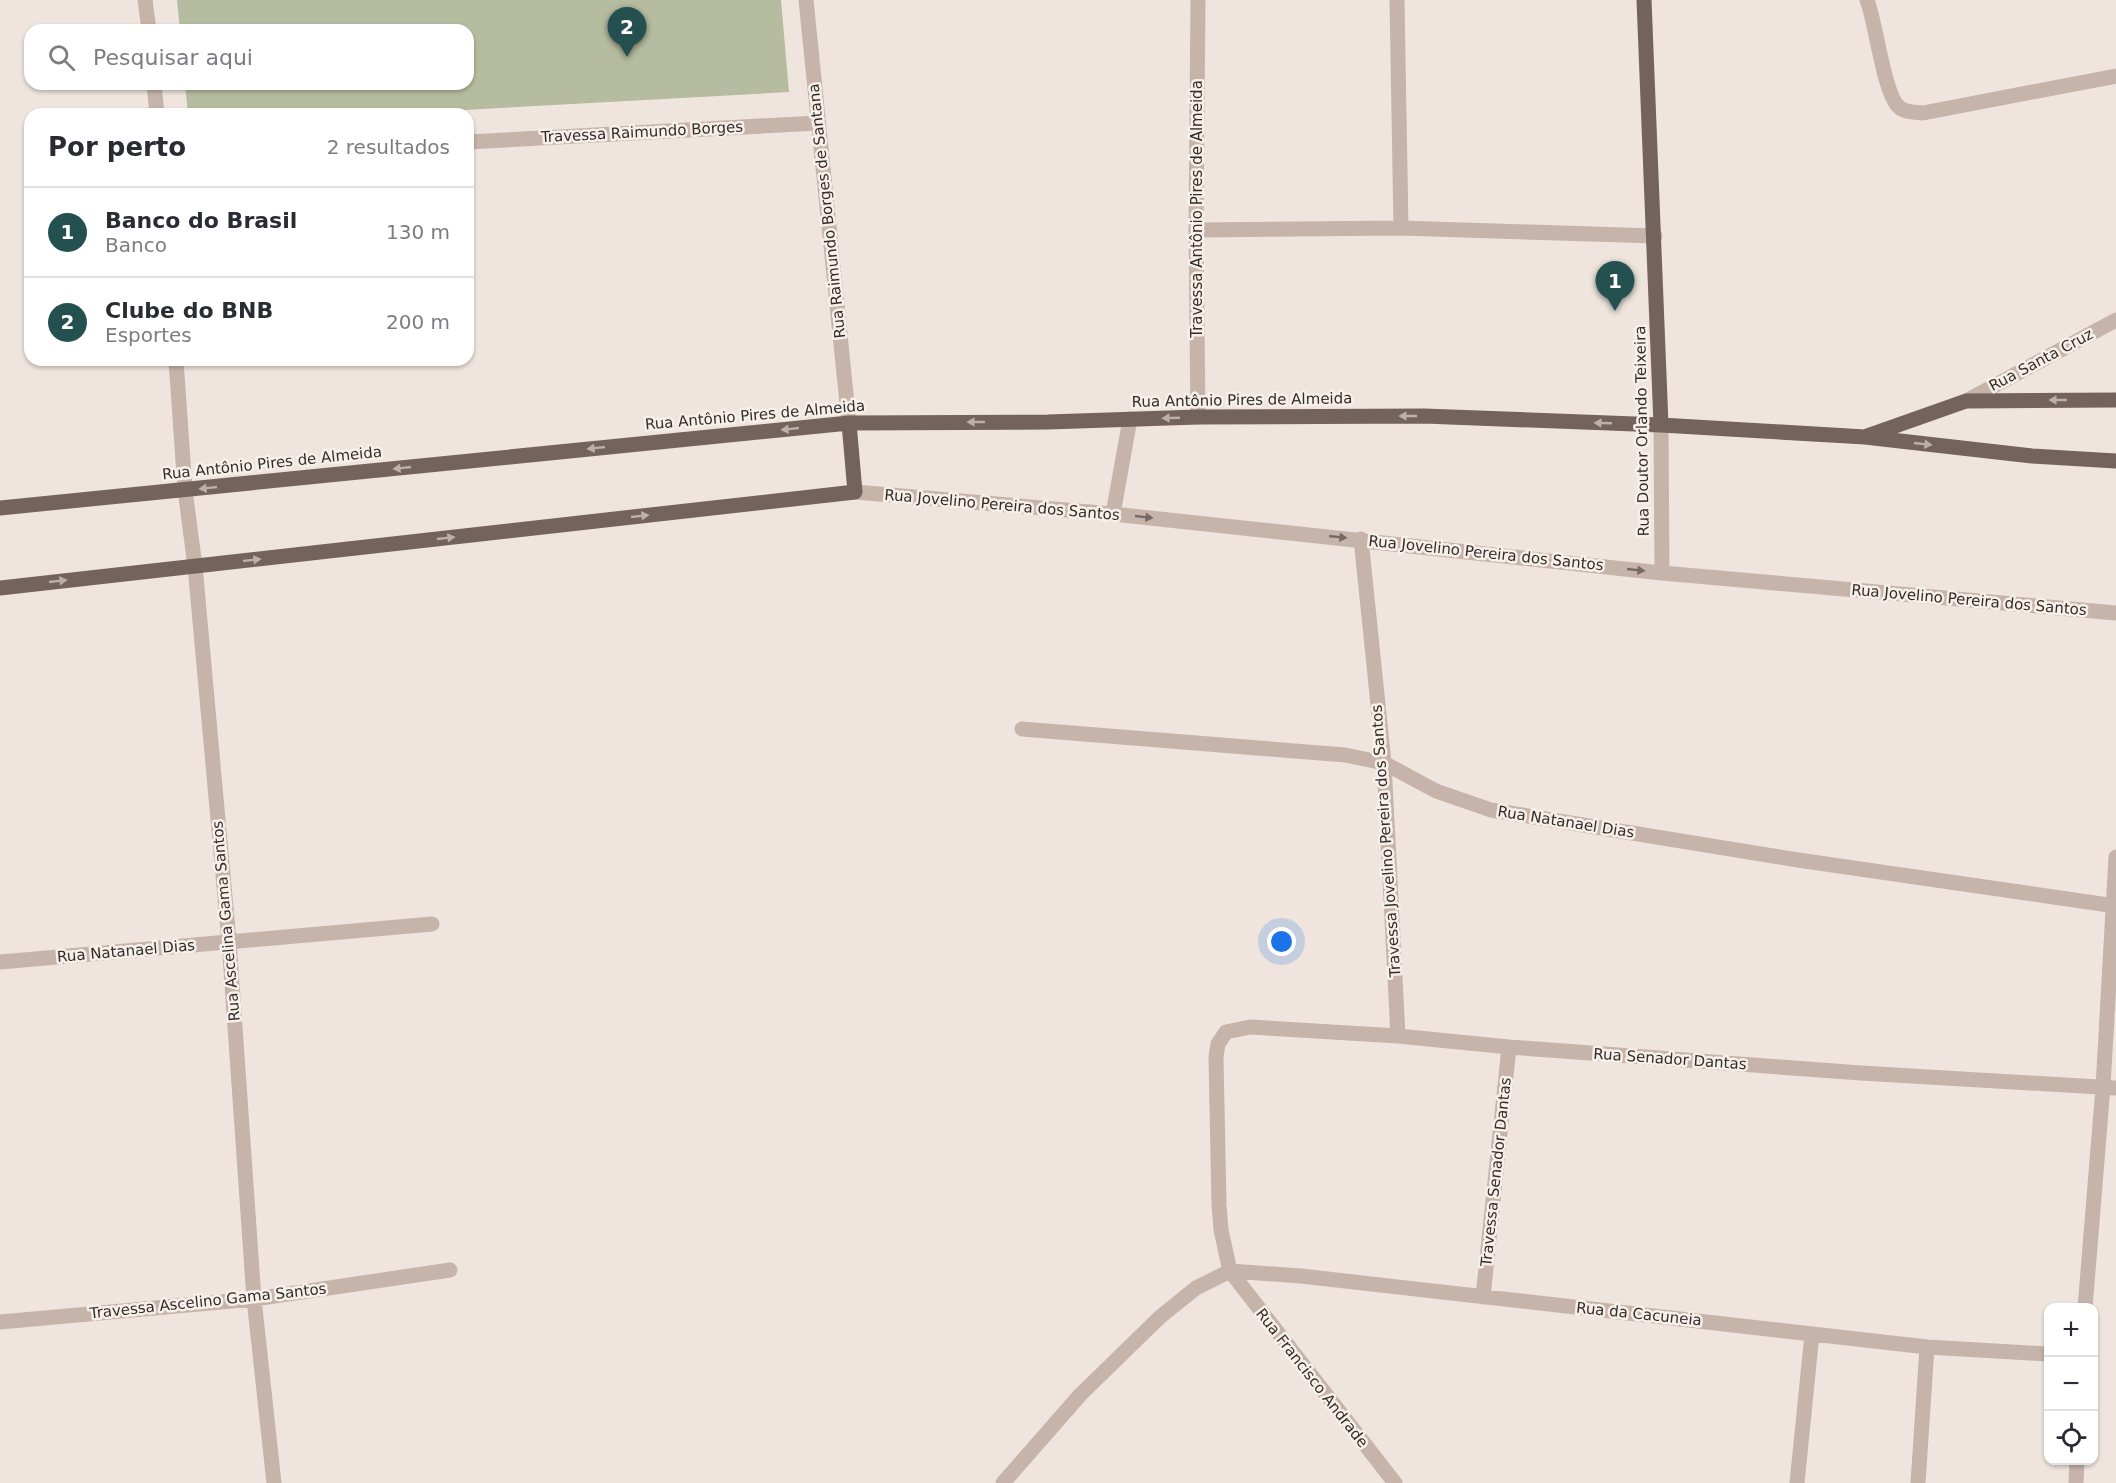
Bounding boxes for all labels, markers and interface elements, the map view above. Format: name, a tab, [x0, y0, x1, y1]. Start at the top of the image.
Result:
pin: 2	[608, 8, 646, 57]
search box	[24, 24, 474, 90]
icon: search	[45, 41, 78, 74]
text: Pesquisar aqui	[93, 45, 253, 70]
street label: Travessa Antônio Pires de Almeida	[1188, 80, 1206, 339]
street label: Rua Raimundo Borges de Santana	[805, 83, 849, 339]
street label: Travessa Raimundo Borges	[539, 118, 744, 146]
text: Por perto	[48, 132, 186, 162]
text: 2 resultados	[327, 135, 450, 159]
text: Banco do Brasil	[105, 208, 297, 233]
text: 1	[61, 220, 74, 244]
text: 130 m	[386, 220, 450, 244]
text: Banco	[105, 233, 167, 257]
pin: 1	[1596, 262, 1634, 311]
text: Clube do BNB	[105, 298, 273, 323]
text: 2	[61, 310, 74, 334]
text: 200 m	[386, 310, 450, 334]
text: Esportes	[105, 323, 192, 347]
street label: Rua Doutor Orlando Teixeira	[1631, 325, 1653, 537]
street label: Rua Santa Cruz	[1986, 325, 2096, 395]
street label: Rua Antônio Pires de Almeida	[1131, 389, 1353, 411]
one-way arrow	[2048, 395, 2067, 405]
street label: Rua Antônio Pires de Almeida	[644, 396, 866, 434]
one-way arrow	[1398, 411, 1417, 421]
one-way arrow	[1161, 413, 1180, 423]
one-way arrow	[966, 417, 985, 427]
one-way arrow	[1593, 418, 1612, 427]
one-way arrow	[781, 424, 800, 434]
one-way arrow	[1913, 439, 1932, 448]
street label: Rua Antônio Pires de Almeida	[161, 443, 383, 483]
one-way arrow	[587, 443, 606, 453]
one-way arrow	[393, 463, 412, 473]
one-way arrow	[199, 483, 218, 493]
street label: Rua Jovelino Pereira dos Santos	[884, 486, 1121, 524]
one-way arrow	[630, 512, 649, 521]
one-way arrow	[1134, 512, 1153, 522]
one-way arrow	[1328, 532, 1347, 542]
street label: Rua Jovelino Pereira dos Santos	[1368, 532, 1605, 574]
one-way arrow	[436, 533, 455, 543]
one-way arrow	[243, 555, 262, 564]
one-way arrow	[1627, 565, 1646, 575]
one-way arrow	[49, 576, 68, 586]
street label: Rua Jovelino Pereira dos Santos	[1851, 581, 2088, 619]
street label: Travessa Jovelino Pereira dos Santos	[1367, 704, 1405, 979]
street label: Rua Natanael Dias	[1496, 802, 1636, 842]
street label: Rua Ascelina Gama Santos	[208, 820, 244, 1022]
your location	[1267, 927, 1296, 956]
street label: Rua Natanael Dias	[56, 936, 196, 966]
street label: Rua Senador Dantas	[1593, 1045, 1747, 1073]
street label: Travessa Senador Dantas	[1477, 1076, 1515, 1269]
street label: Travessa Ascelino Gama Santos	[88, 1280, 327, 1322]
street label: Rua da Cacuneia	[1575, 1298, 1703, 1330]
map controls	[2044, 1303, 2098, 1465]
button: +	[2044, 1303, 2098, 1357]
street label: Rua Francisco Andrade	[1252, 1305, 1372, 1451]
button: −	[2044, 1357, 2098, 1411]
button: locate	[2044, 1411, 2098, 1465]

